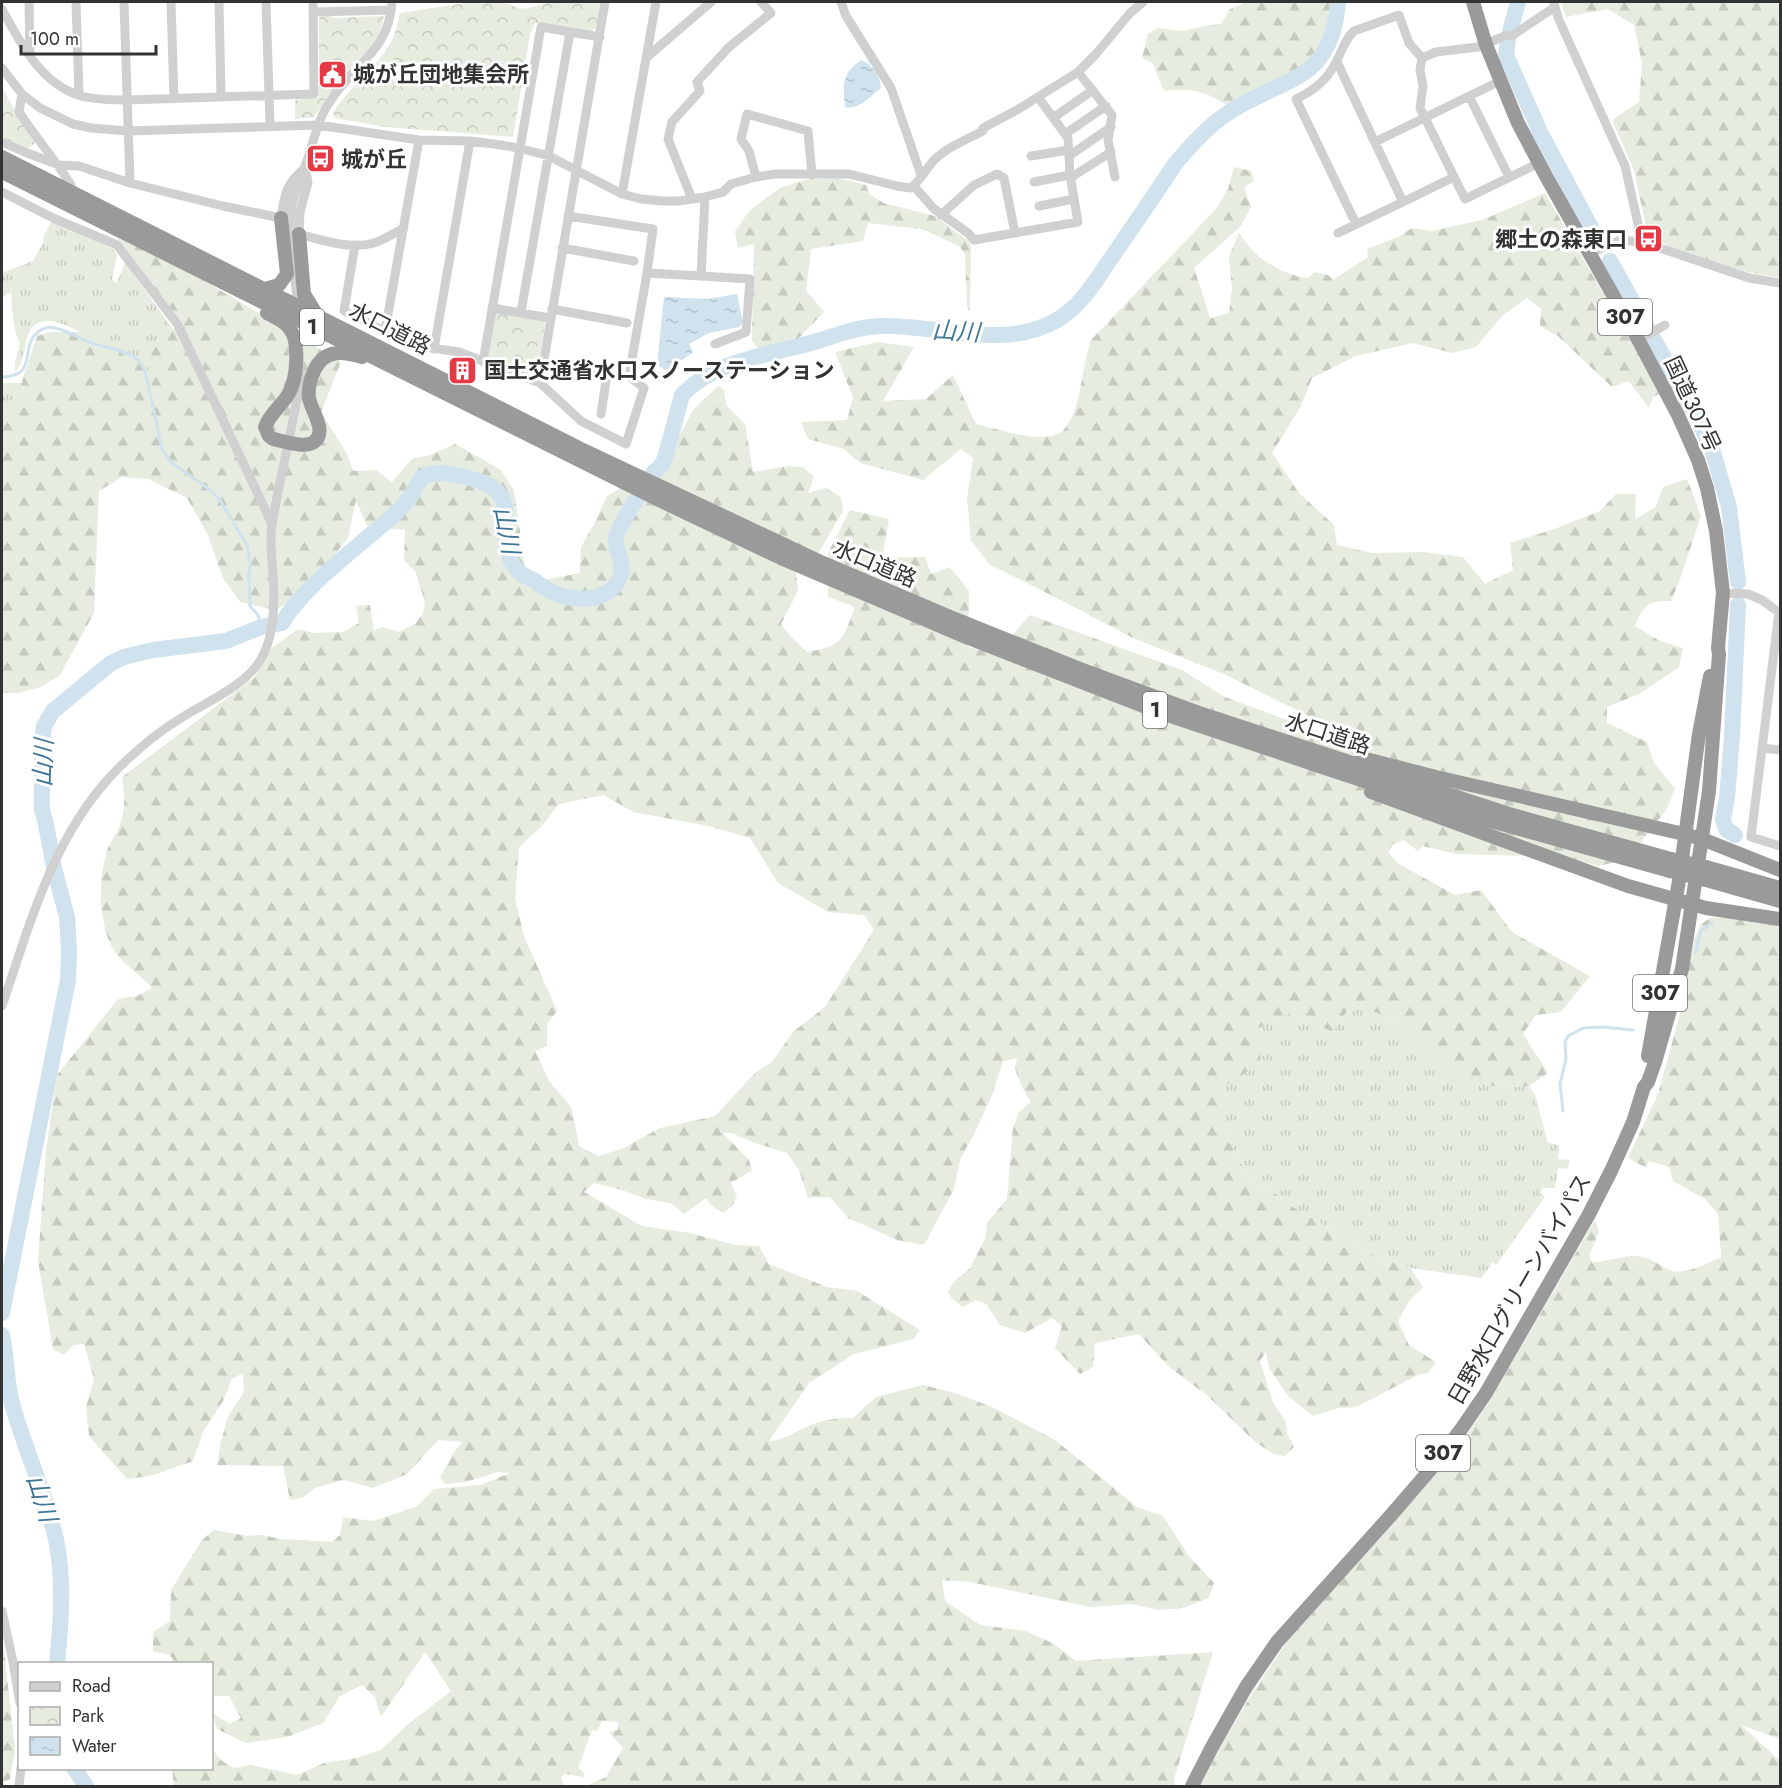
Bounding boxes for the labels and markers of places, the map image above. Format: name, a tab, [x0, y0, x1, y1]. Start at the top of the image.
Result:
public building icon: 城が丘団地集会所	[316, 58, 348, 90]
place label: 城が丘団地集会所	[353, 58, 529, 90]
bus stop icon: 城が丘	[304, 143, 336, 175]
place label: 城が丘	[341, 143, 407, 175]
place label: 郷土の森東口	[1495, 223, 1627, 255]
bus stop icon: 郷土の森東口	[1632, 223, 1664, 255]
building icon: 国土交通省水口スノーステーション	[447, 354, 479, 386]
place label: 国土交通省水口スノーステーション	[484, 354, 834, 386]

